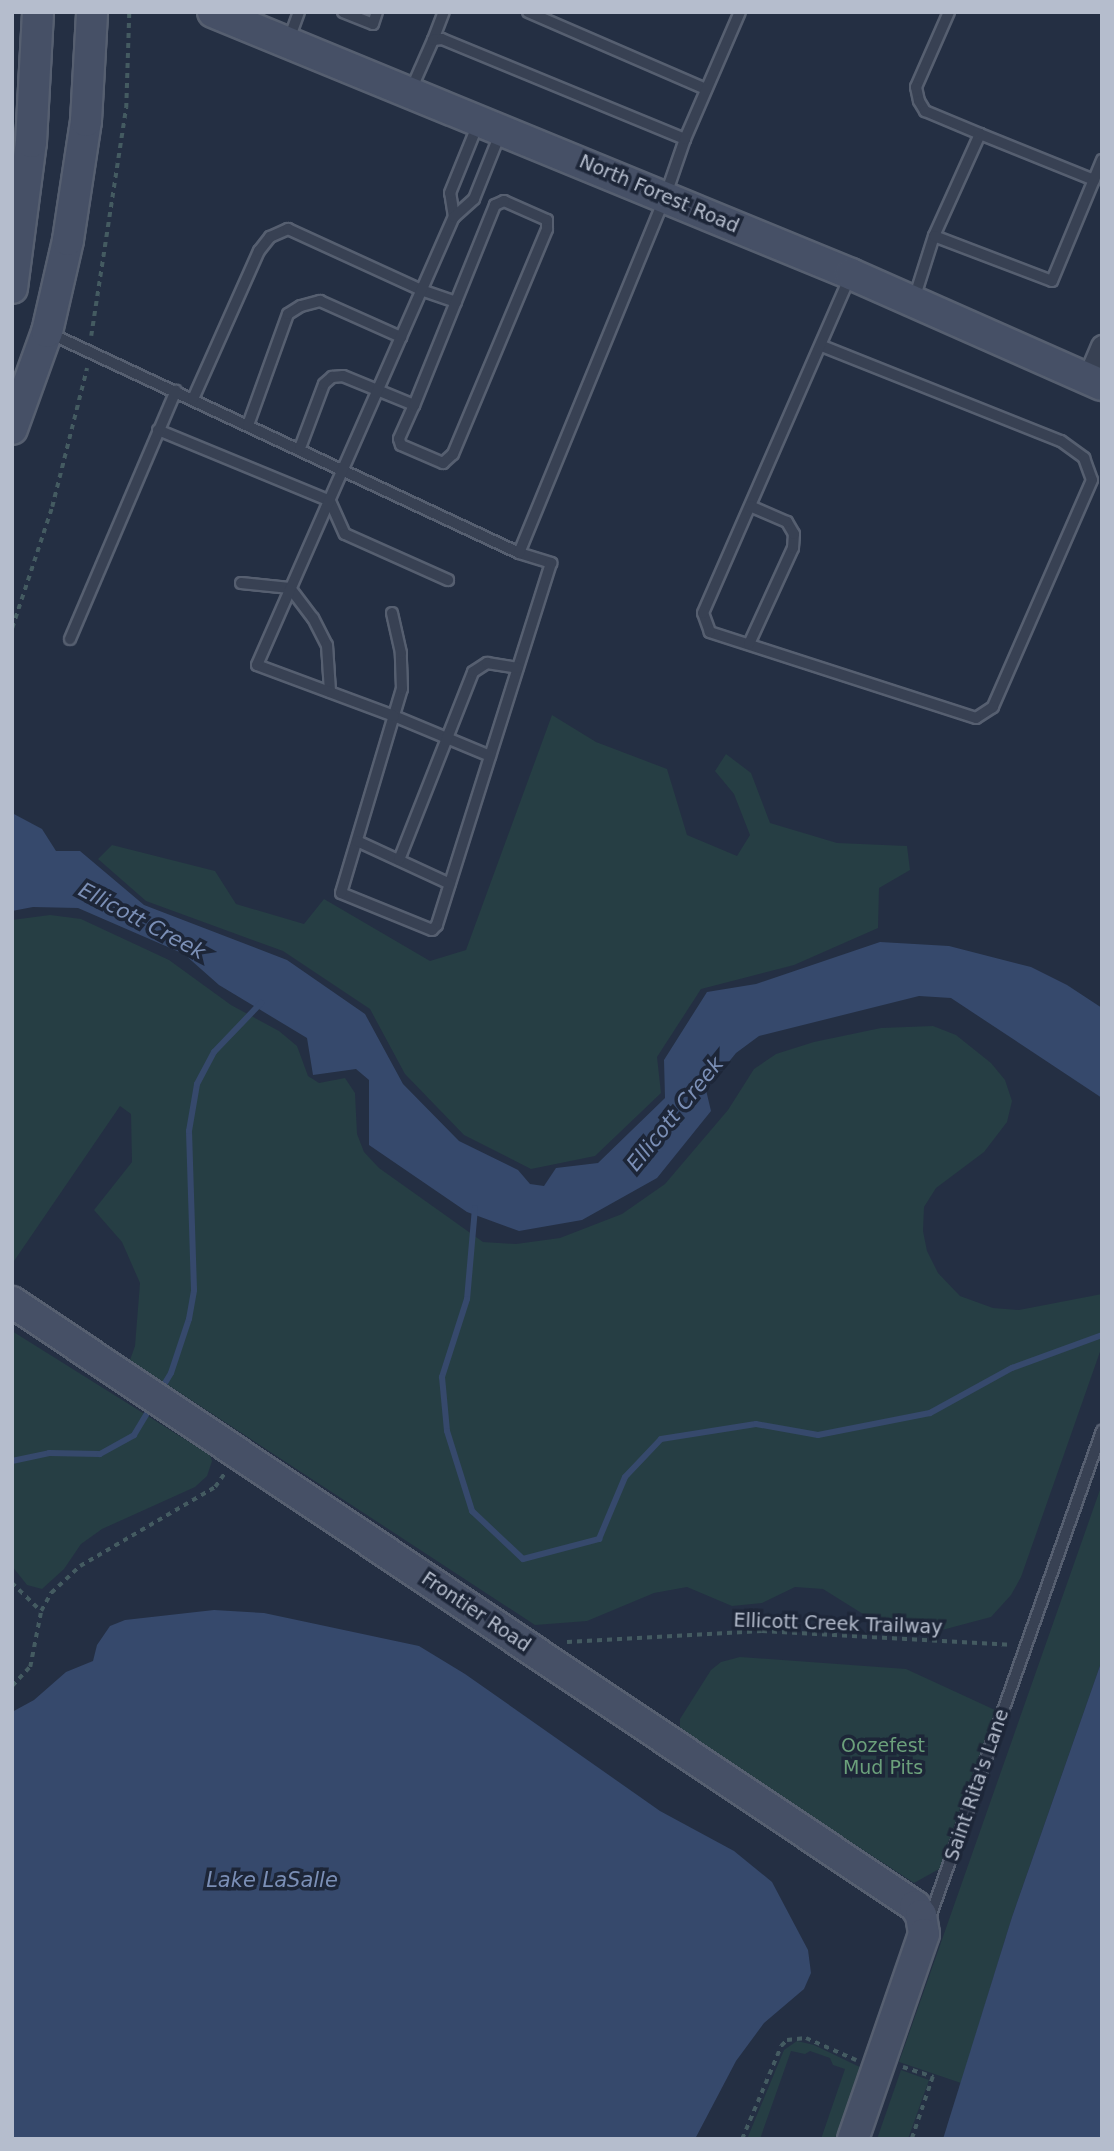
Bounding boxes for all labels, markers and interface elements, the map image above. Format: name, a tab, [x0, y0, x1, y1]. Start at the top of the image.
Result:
street label: North Forest Road	[576, 150, 742, 238]
water label: Ellicott Creek	[74, 877, 210, 965]
water label: Ellicott Creek	[621, 1052, 729, 1176]
street label: Frontier Road	[417, 1567, 535, 1657]
street label: Ellicott Creek Trailway	[733, 1609, 943, 1639]
street label: Saint Rita's Lane	[940, 1706, 1014, 1864]
park label: Oozefest Mud Pits	[841, 1735, 925, 1779]
water label: Lake LaSalle	[206, 1867, 338, 1893]

